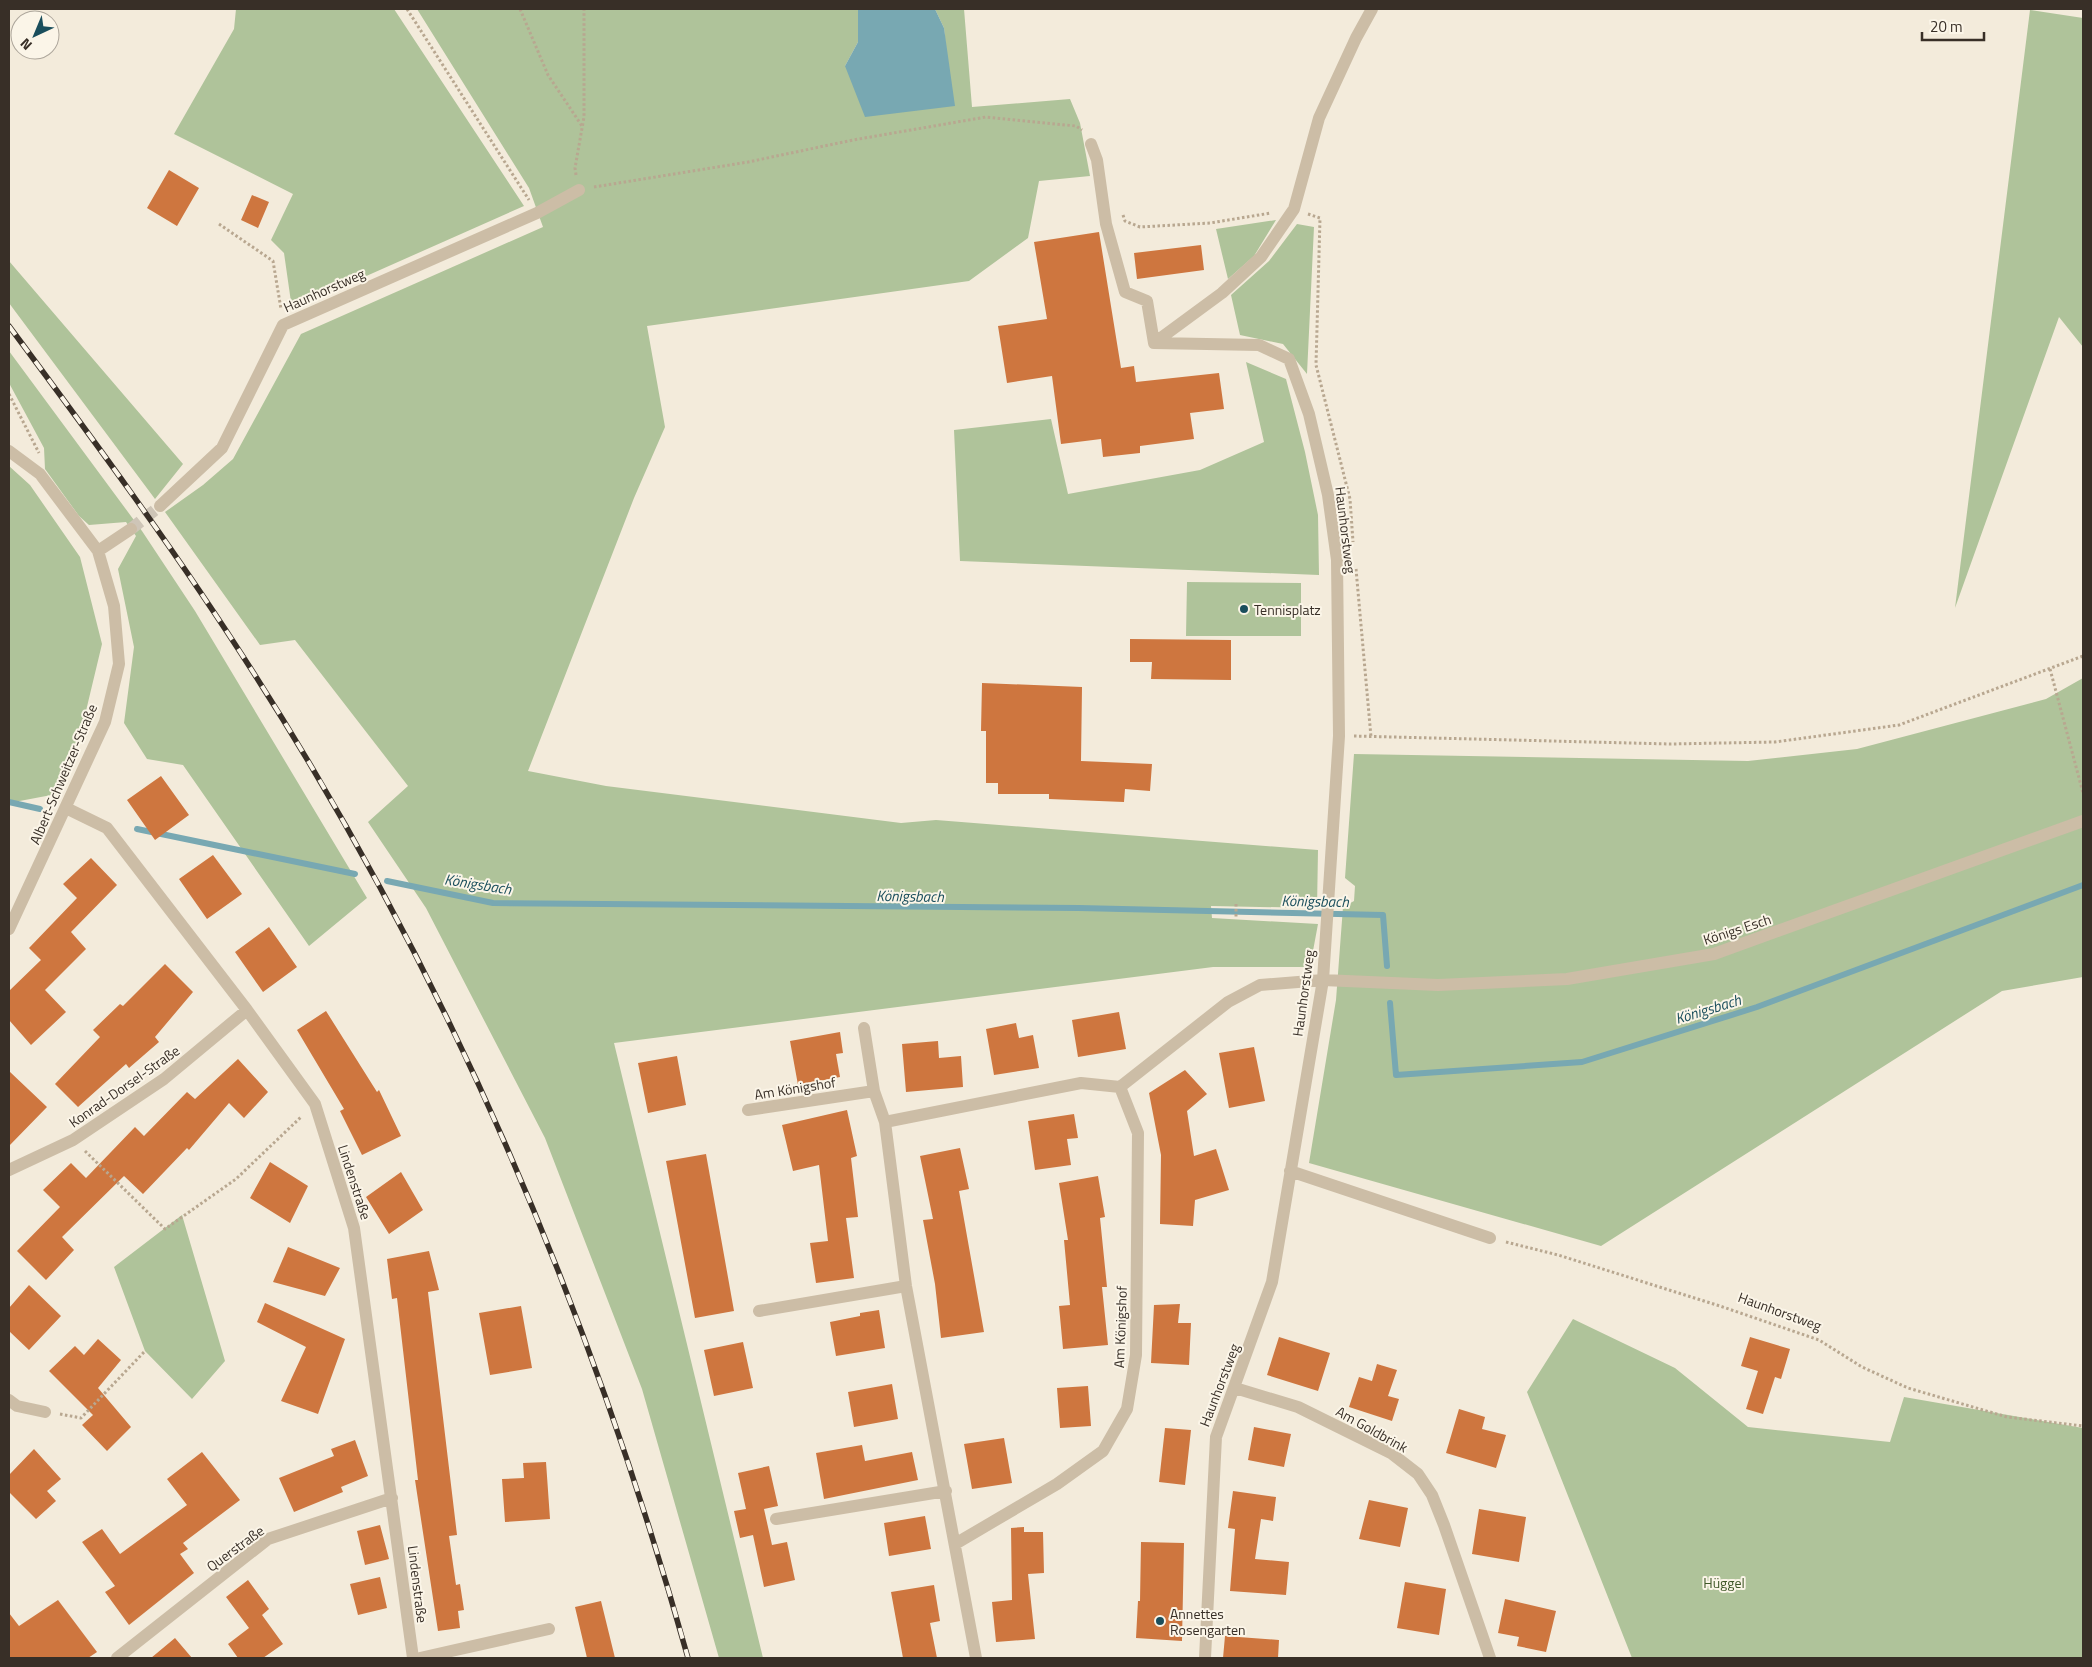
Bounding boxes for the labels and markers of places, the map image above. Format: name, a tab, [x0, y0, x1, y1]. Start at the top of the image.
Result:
place label: Tennisplatz	[1254, 599, 1321, 620]
marker: Tennisplatz	[1238, 603, 1250, 615]
place label: Annettes Rosengarten	[1170, 1603, 1246, 1640]
marker: Annettes Rosengarten	[1154, 1615, 1166, 1627]

